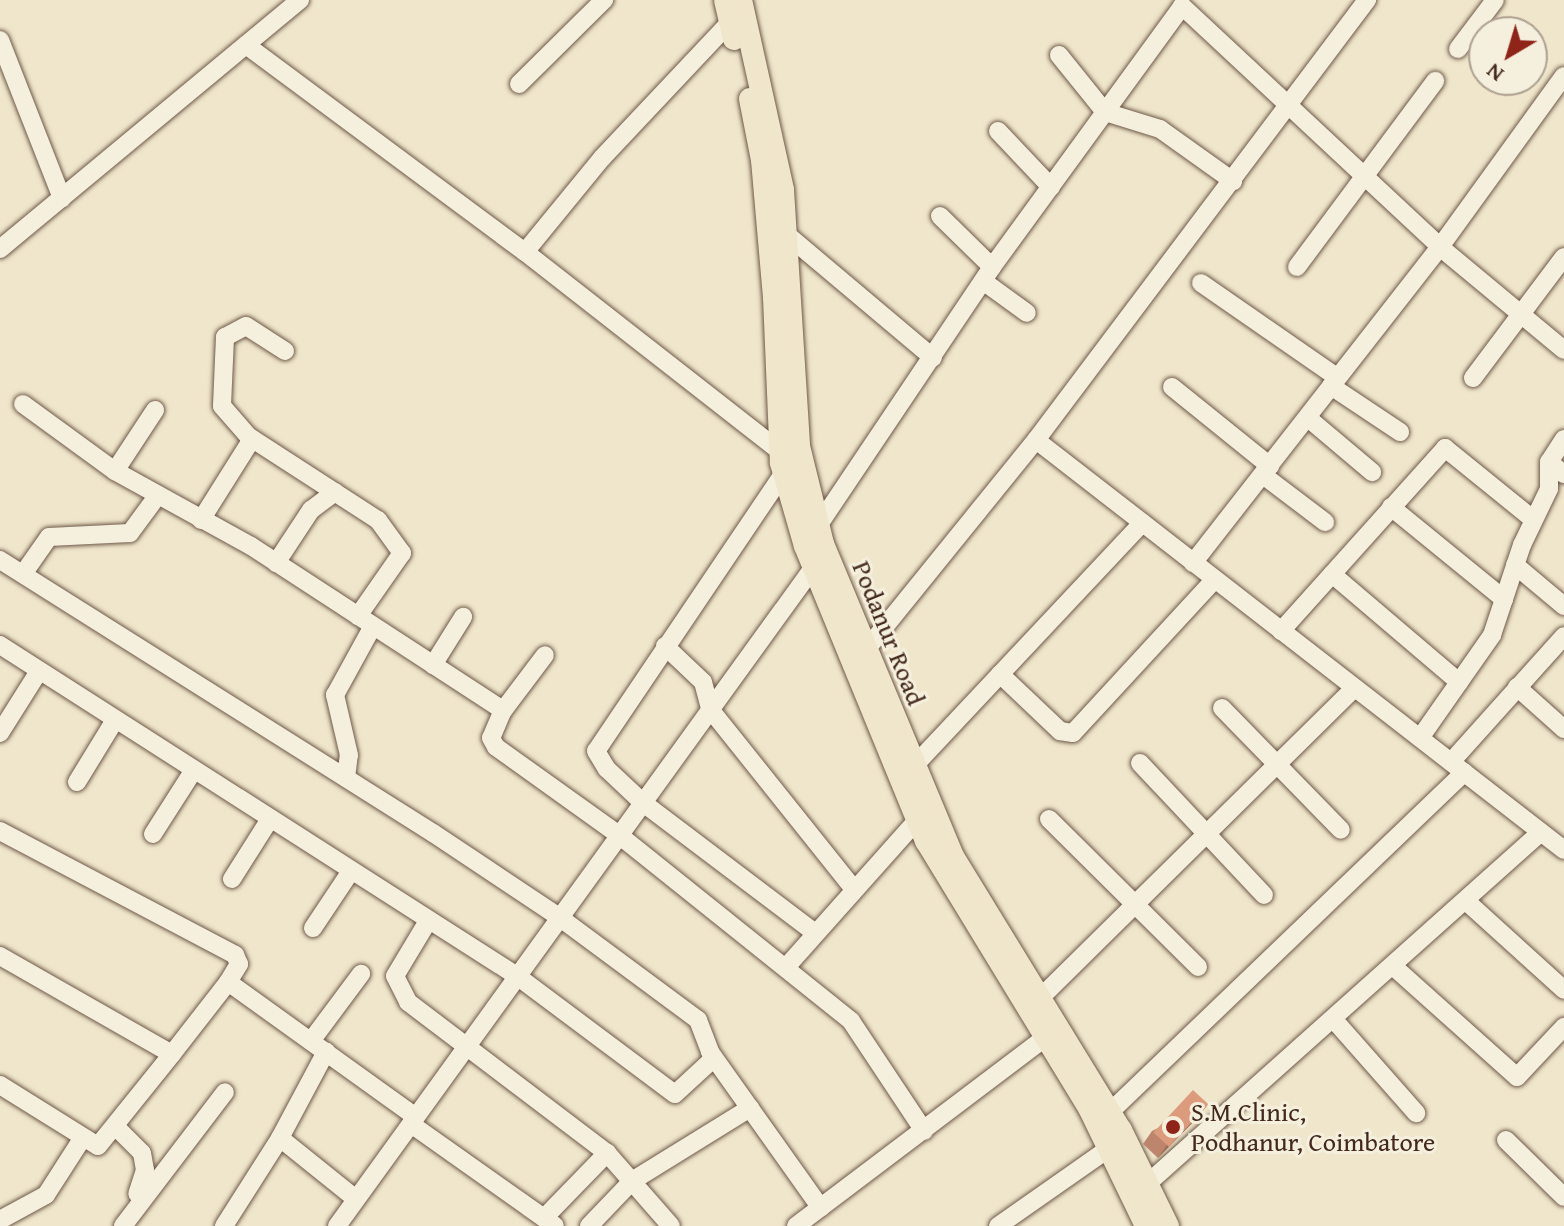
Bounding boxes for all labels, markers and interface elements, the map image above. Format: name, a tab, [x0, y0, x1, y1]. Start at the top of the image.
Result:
north arrow	[1468, 16, 1548, 96]
text: N	[1479, 56, 1510, 90]
street label: Podanur Road	[846, 556, 932, 710]
place label: S.M.Clinic, Podhanur, Coimbatore	[1191, 1096, 1435, 1158]
marker: S.M.Clinic, Podhanur, Coimbatore	[1162, 1116, 1184, 1138]

